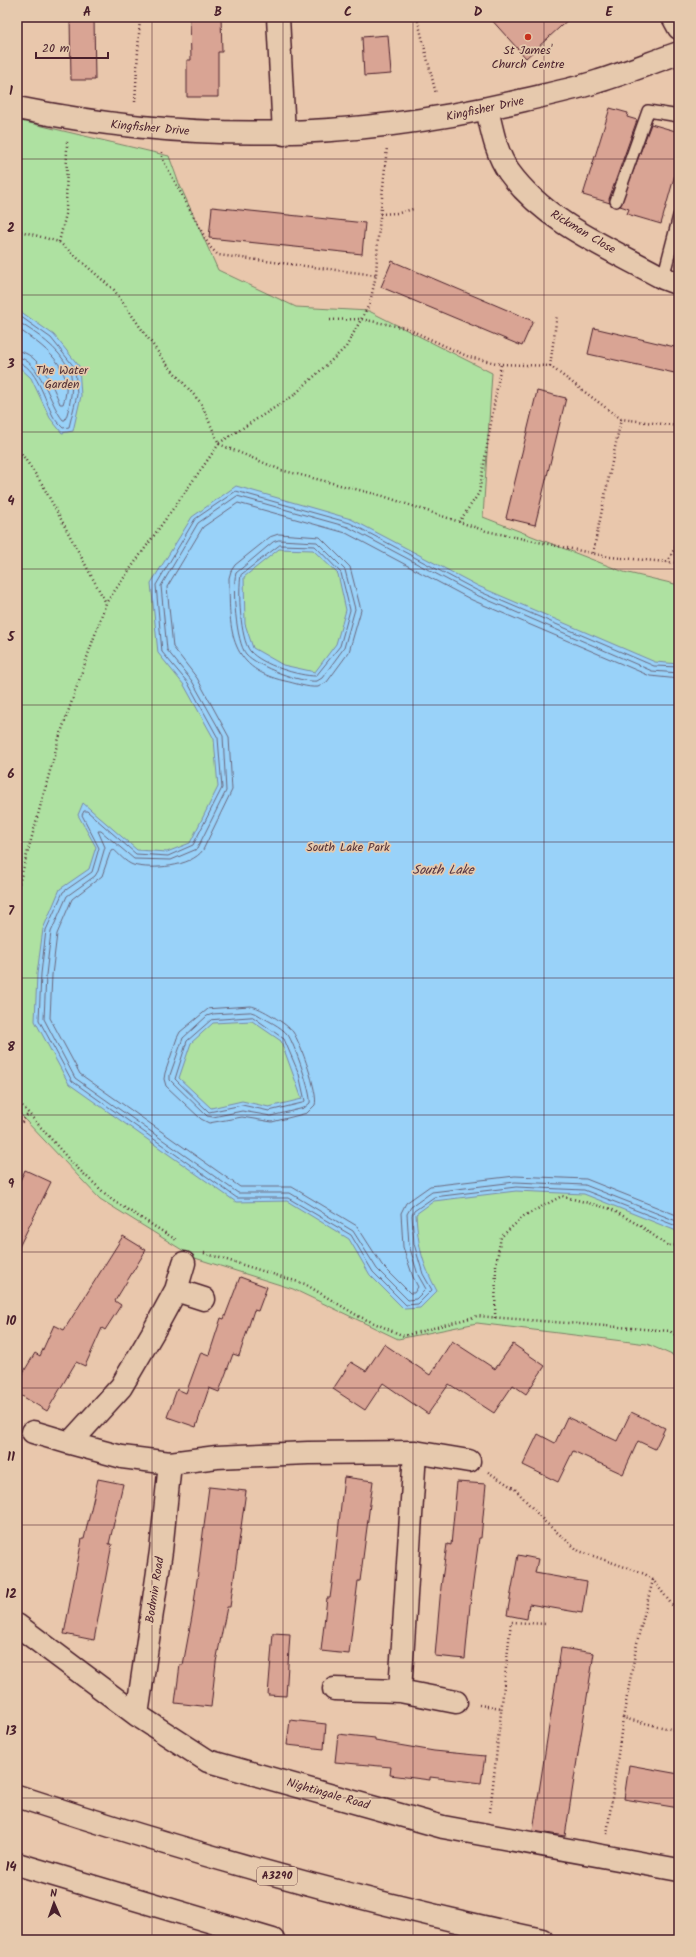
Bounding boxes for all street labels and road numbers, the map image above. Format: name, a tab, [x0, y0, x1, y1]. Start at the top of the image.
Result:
street label: Kingfisher Drive	[444, 91, 526, 127]
street label: Kingfisher Drive	[110, 115, 191, 141]
street label: Rickman Close	[547, 205, 620, 259]
street label: Bodmin Road	[140, 1555, 170, 1624]
street label: Nightingale Road	[284, 1773, 373, 1815]
road number: A3290	[257, 1867, 297, 1885]

